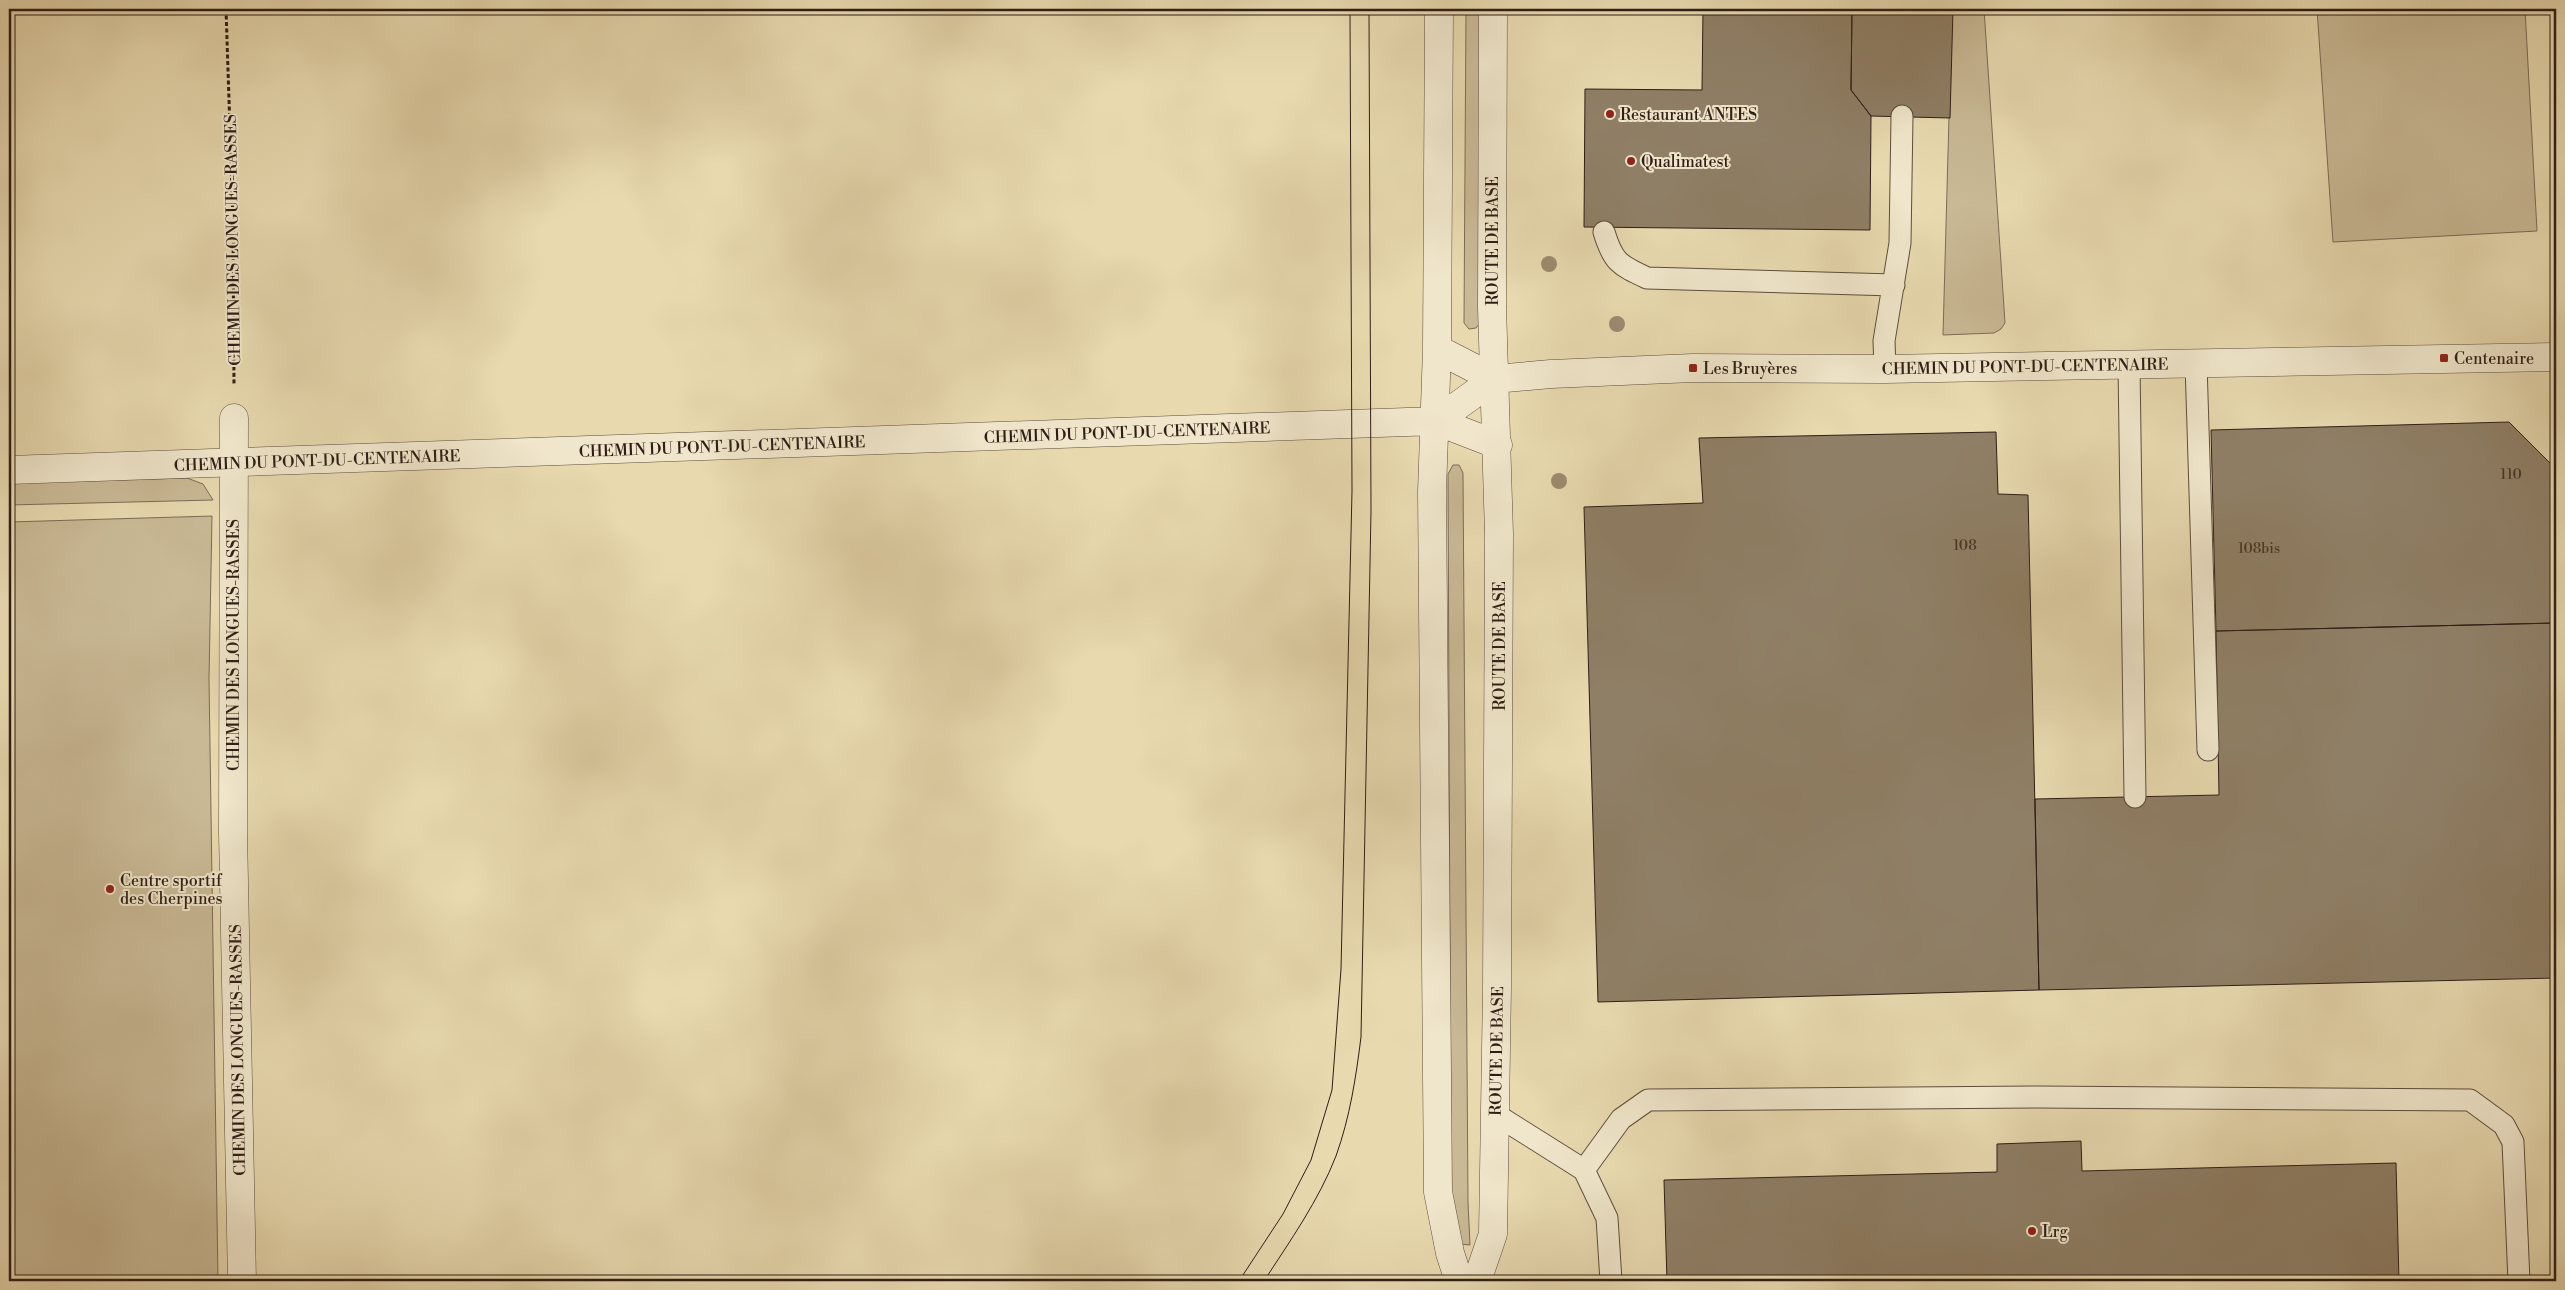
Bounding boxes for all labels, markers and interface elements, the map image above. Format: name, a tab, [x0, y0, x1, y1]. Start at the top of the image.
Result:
place label: Restaurant ANTES	[1620, 105, 1757, 125]
marker: Restaurant ANTES	[1604, 108, 1616, 120]
street label: CHEMIN DES LONGUES-RASSES	[221, 114, 245, 366]
place label: Qualimatest	[1641, 152, 1730, 172]
marker: Qualimatest	[1625, 155, 1637, 167]
street label: ROUTE DE BASE	[1483, 176, 1503, 306]
place label: Centenaire	[2454, 349, 2534, 369]
marker: Centenaire	[2438, 352, 2450, 364]
street label: CHEMIN DU PONT-DU-CENTENAIRE	[1881, 354, 2169, 380]
place label: Les Bruyères	[1703, 359, 1797, 379]
marker: Les Bruyères	[1687, 362, 1699, 374]
street label: CHEMIN DU PONT-DU-CENTENAIRE	[983, 418, 1271, 448]
street label: CHEMIN DU PONT-DU-CENTENAIRE	[578, 432, 866, 462]
street label: CHEMIN DU PONT-DU-CENTENAIRE	[173, 446, 461, 476]
house number: 110	[2500, 466, 2522, 484]
street label: CHEMIN DES LONGUES-RASSES	[224, 519, 244, 771]
house number: 108	[1953, 537, 1977, 555]
house number: 108bis	[2238, 540, 2280, 558]
street label: ROUTE DE BASE	[1490, 581, 1510, 711]
place label: Centre sportif des Cherpines	[120, 871, 223, 909]
marker: Centre sportif des Cherpines	[104, 883, 116, 895]
street label: CHEMIN DES LONGUES-RASSES	[226, 924, 250, 1176]
street label: ROUTE DE BASE	[1486, 986, 1508, 1116]
place label: Lrg	[2042, 1222, 2068, 1242]
marker: Lrg	[2026, 1225, 2038, 1237]

